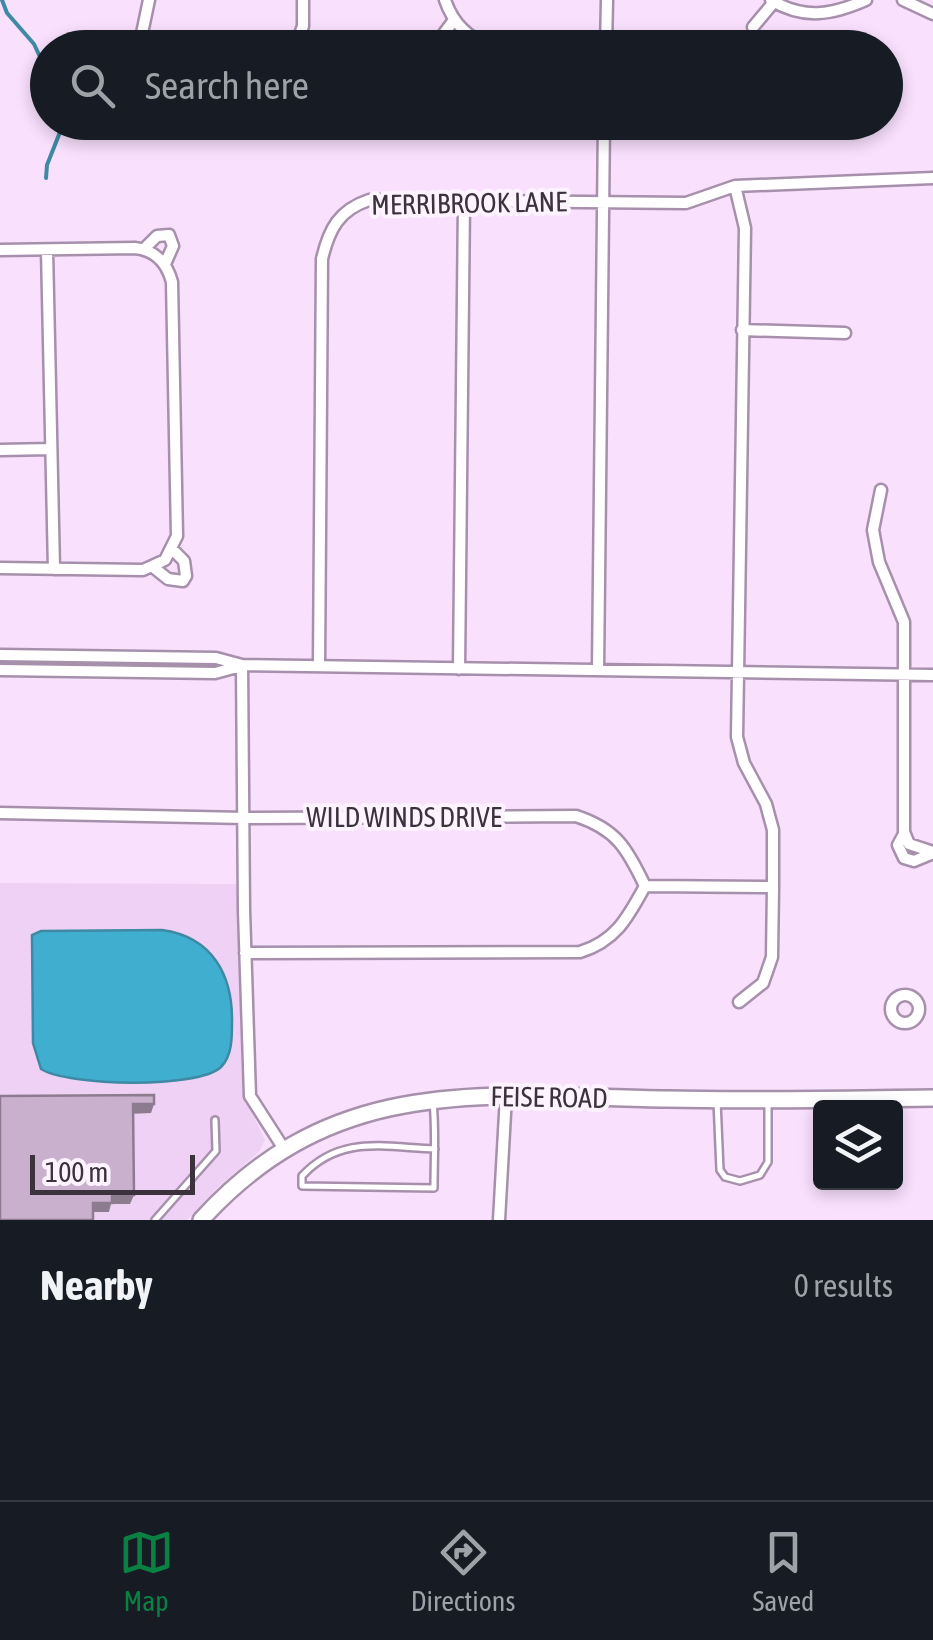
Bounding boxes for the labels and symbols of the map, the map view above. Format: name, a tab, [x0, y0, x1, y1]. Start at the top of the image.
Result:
street label: MERRIBROOK LANE	[371, 185, 567, 221]
street label: WILD WINDS DRIVE	[306, 801, 502, 833]
street label: FEISE ROAD	[490, 1080, 608, 1114]
scale bar	[30, 1150, 195, 1194]

